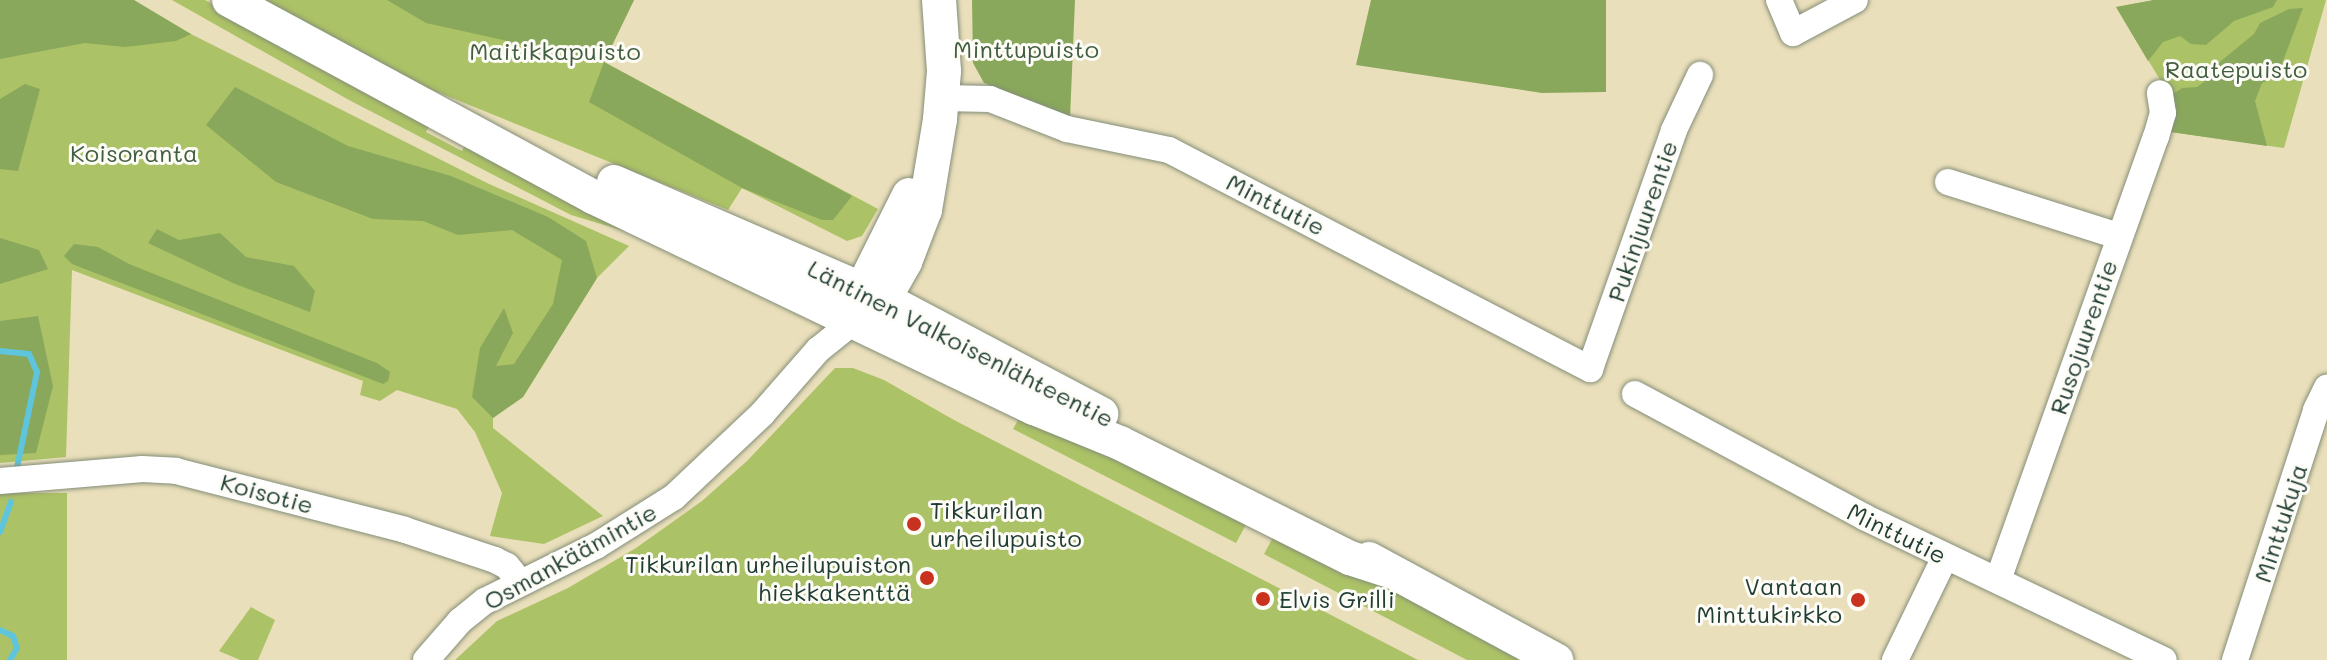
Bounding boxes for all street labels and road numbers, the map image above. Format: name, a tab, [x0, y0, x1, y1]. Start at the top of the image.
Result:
street label: Pukinjuurentie	[1601, 137, 1683, 305]
street label: Minttutie	[1222, 167, 1330, 241]
street label: Läntinen Valkoisenlähteentie	[803, 253, 1119, 433]
street label: Rusojuurentie	[2043, 256, 2123, 418]
street label: Minttukuja	[2247, 460, 2313, 586]
street label: Koisotie	[217, 467, 317, 519]
street label: Osmankäämintie	[479, 497, 661, 615]
street label: Minttutie	[1843, 497, 1951, 569]

